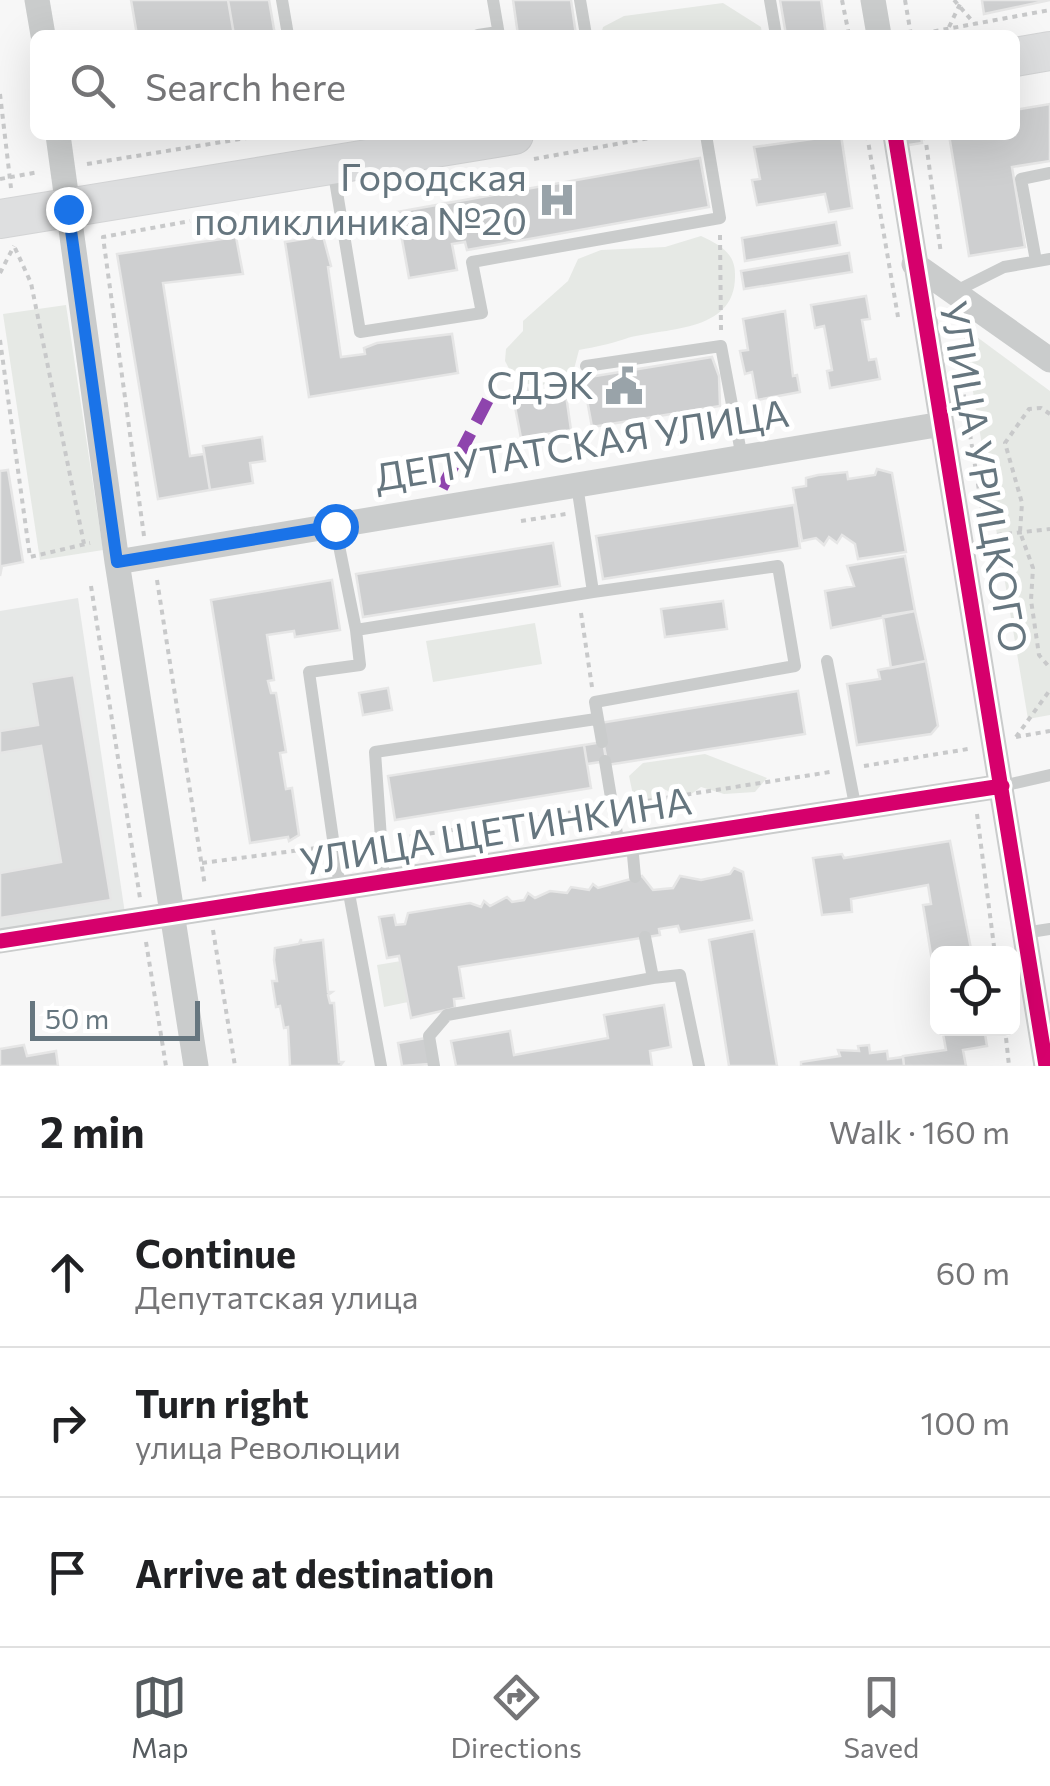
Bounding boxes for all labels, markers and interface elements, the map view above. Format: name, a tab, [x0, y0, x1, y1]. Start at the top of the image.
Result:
search box	[30, 30, 1020, 140]
icon: search	[65, 58, 120, 113]
text: Search here	[145, 62, 346, 109]
place label: Городская поликлиника №20	[194, 152, 527, 243]
hospital icon: Городская поликлиника №20	[536, 179, 578, 221]
route end	[46, 187, 92, 233]
street label: УЛИЦА УРИЦКОГО	[931, 297, 1039, 656]
place label: СДЭК	[487, 360, 594, 407]
public building icon: СДЭК	[603, 365, 645, 407]
street label: ДЕПУТАТСКАЯ УЛИЦА	[371, 388, 792, 499]
route start	[313, 504, 359, 550]
street label: УЛИЦА ЩЕТИНКИНА	[297, 775, 695, 884]
map controls	[930, 946, 1020, 1036]
button: locate	[930, 946, 1020, 1036]
scale bar	[30, 996, 200, 1040]
text: 50 m	[45, 1001, 109, 1035]
text: 2 min	[40, 1105, 145, 1157]
text: Walk · 160 m	[829, 1111, 1010, 1151]
text: Continue	[135, 1229, 296, 1276]
icon: ahead	[40, 1245, 95, 1300]
text: 60 m	[936, 1252, 1010, 1292]
text: Депутатская улица	[135, 1276, 418, 1316]
text: Turn right	[135, 1379, 309, 1426]
icon: right	[40, 1395, 95, 1450]
text: 100 m	[921, 1402, 1010, 1442]
text: улица Революции	[135, 1426, 401, 1466]
icon: arrive	[40, 1545, 95, 1600]
text: Arrive at destination	[135, 1549, 494, 1596]
tab: Map	[131, 1670, 189, 1764]
tab: Directions	[450, 1670, 582, 1764]
tab: Saved	[844, 1670, 919, 1764]

